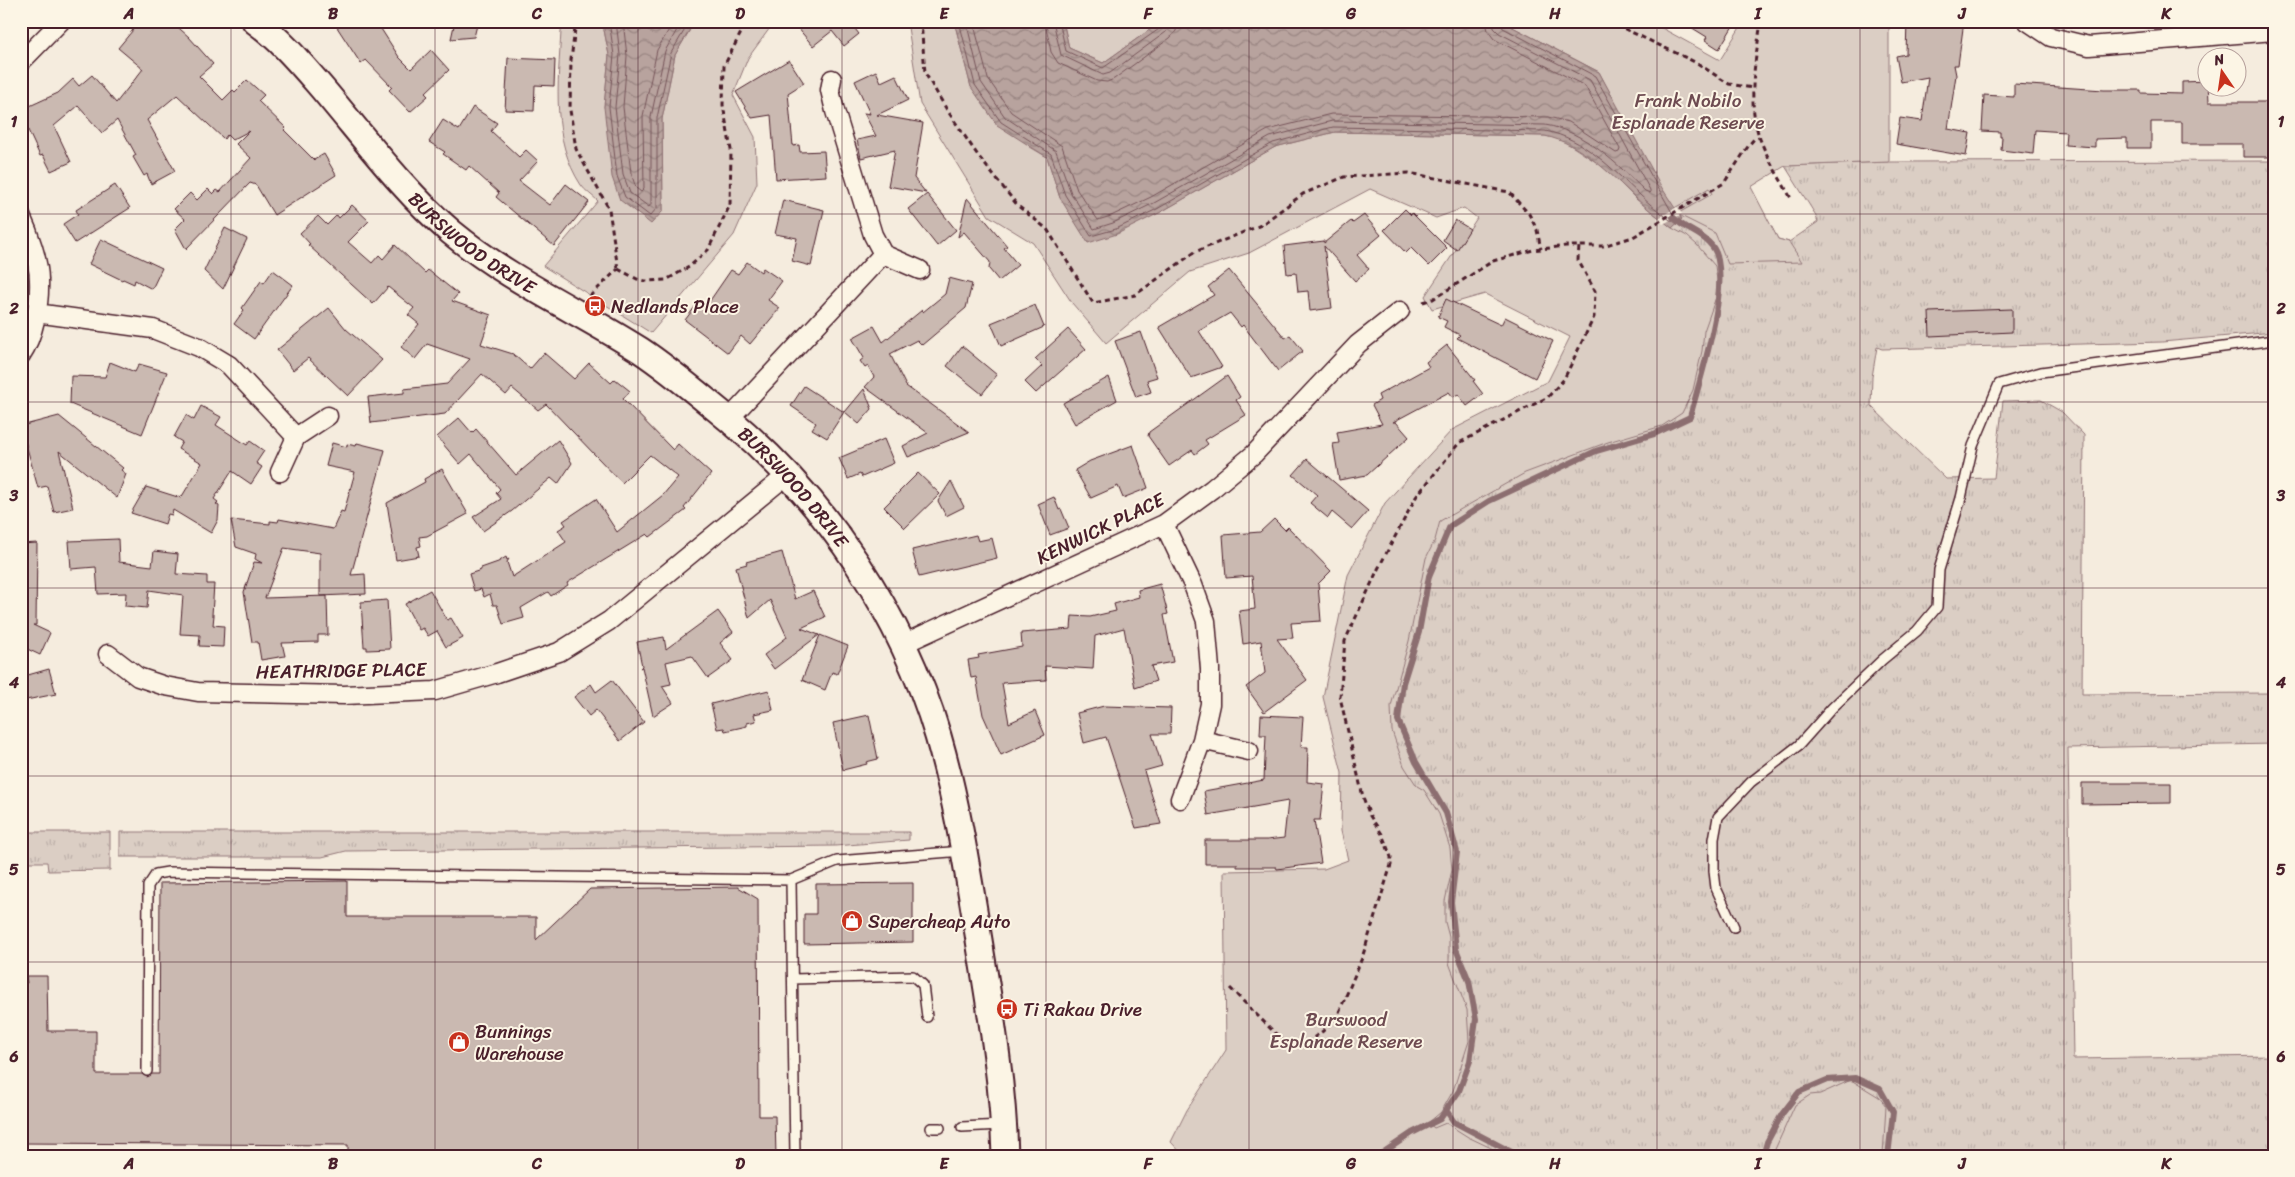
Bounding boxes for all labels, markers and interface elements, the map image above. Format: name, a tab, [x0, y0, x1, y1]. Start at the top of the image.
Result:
text: A	[123, 0, 134, 28]
text: B	[328, 0, 339, 28]
text: C	[531, 0, 543, 28]
text: D	[735, 0, 745, 28]
text: E	[940, 0, 950, 28]
text: F	[1143, 0, 1154, 28]
text: G	[1345, 0, 1357, 28]
text: H	[1548, 0, 1561, 28]
text: I	[1754, 0, 1763, 28]
text: J	[1957, 0, 1967, 28]
text: K	[2160, 0, 2172, 28]
text: N	[2211, 46, 2227, 73]
north arrow	[2198, 48, 2248, 98]
park label: Frank Nobilo Esplanade Reserve	[1612, 84, 1764, 139]
text: 1	[11, 107, 18, 136]
text: 1	[2278, 107, 2285, 136]
street label: BURSWOOD DRIVE	[400, 184, 543, 304]
place label: Nedlands Place	[611, 290, 739, 323]
text: 2	[8, 294, 19, 323]
bus stop icon: Nedlands Place	[583, 294, 607, 318]
text: 2	[2275, 294, 2286, 323]
street label: BURSWOOD DRIVE	[730, 418, 858, 556]
text: 3	[9, 481, 19, 510]
text: 3	[2276, 481, 2286, 510]
street label: KENWICK PLACE	[1030, 482, 1171, 574]
street label: HEATHRIDGE PLACE	[255, 652, 428, 688]
text: 4	[8, 668, 19, 697]
text: 4	[2275, 668, 2286, 697]
text: 5	[9, 855, 19, 884]
text: 5	[2276, 855, 2286, 884]
place label: Supercheap Auto	[868, 905, 1011, 938]
shop icon: Supercheap Auto	[840, 909, 864, 933]
place label: Ti Rakau Drive	[1023, 993, 1142, 1026]
bus stop icon: Ti Rakau Drive	[995, 997, 1019, 1021]
park label: Burswood Esplanade Reserve	[1270, 1003, 1422, 1058]
place label: Bunnings Warehouse	[475, 1015, 564, 1070]
shop icon: Bunnings Warehouse	[447, 1030, 471, 1054]
text: 6	[8, 1042, 19, 1071]
text: 6	[2275, 1042, 2286, 1071]
text: A	[123, 1149, 134, 1177]
text: B	[328, 1149, 339, 1177]
text: C	[531, 1149, 543, 1177]
text: D	[735, 1149, 745, 1177]
text: E	[940, 1149, 950, 1177]
text: F	[1143, 1149, 1154, 1177]
text: G	[1345, 1149, 1357, 1177]
text: H	[1548, 1149, 1561, 1177]
text: I	[1754, 1149, 1763, 1177]
text: J	[1957, 1149, 1967, 1177]
text: K	[2160, 1149, 2172, 1177]

